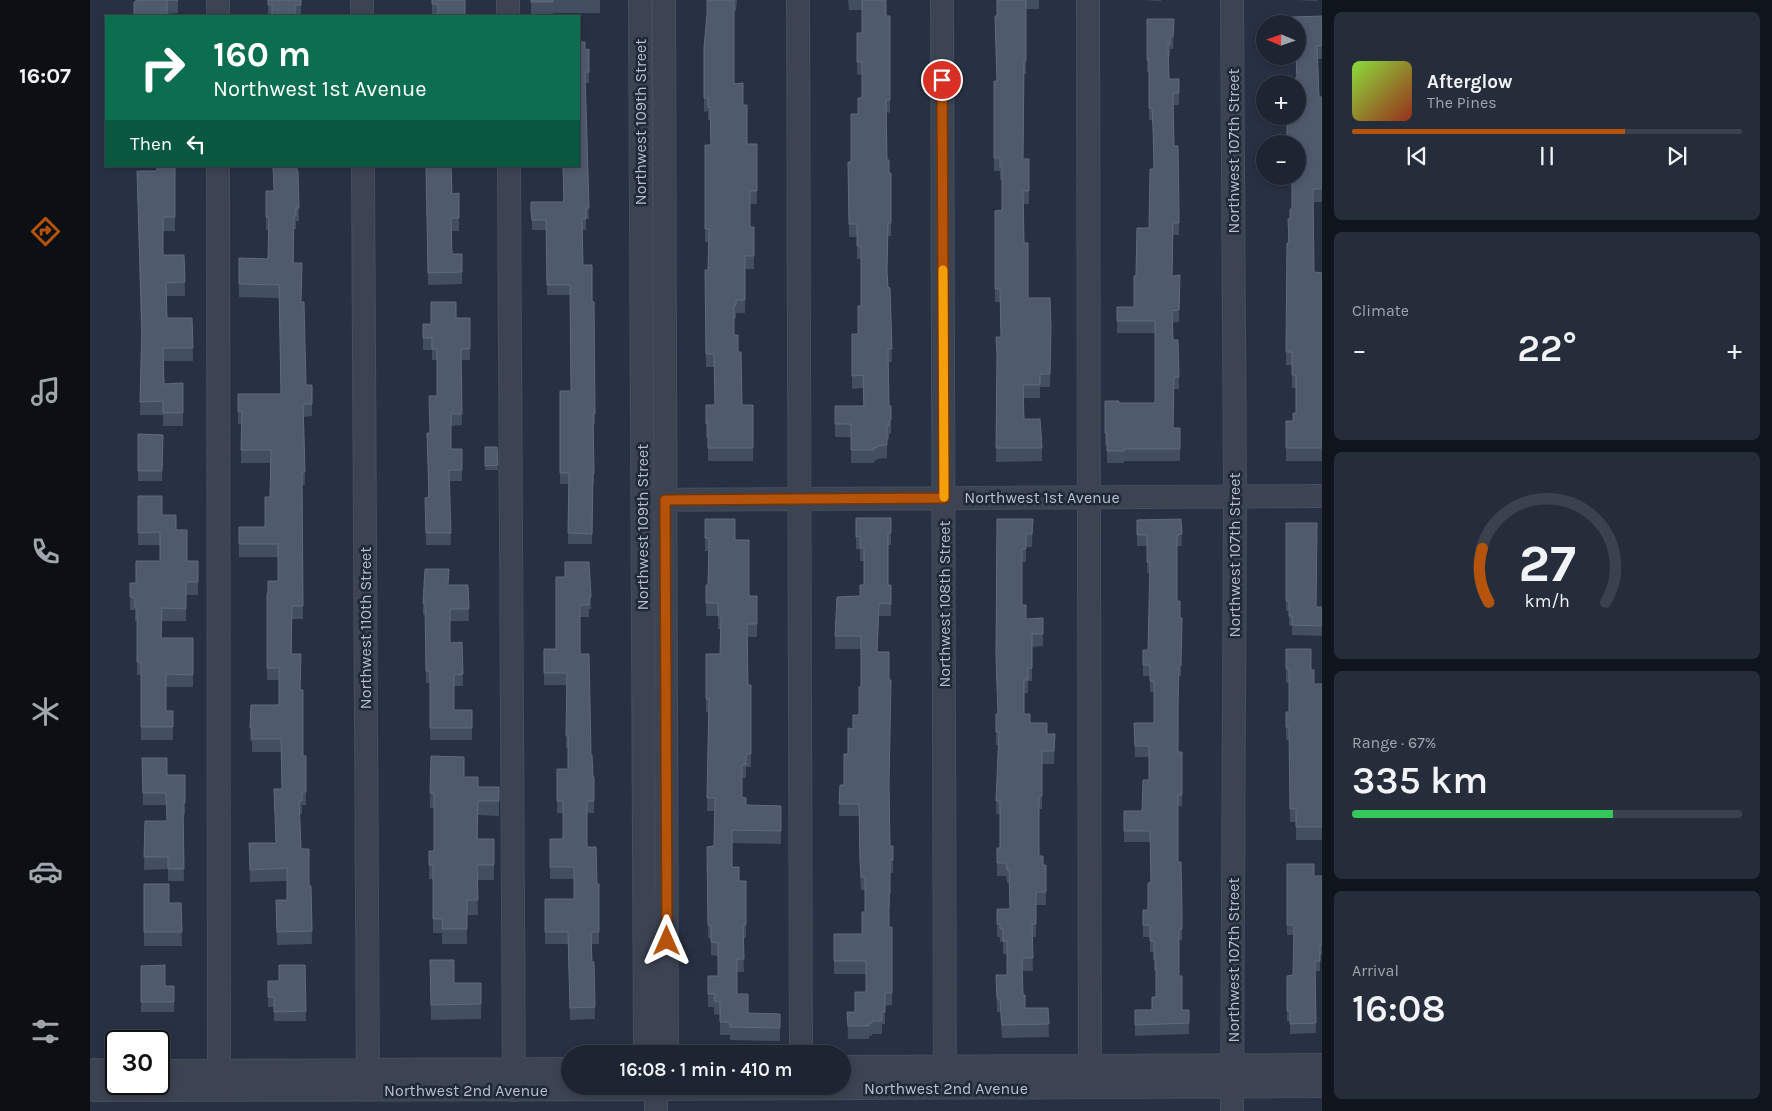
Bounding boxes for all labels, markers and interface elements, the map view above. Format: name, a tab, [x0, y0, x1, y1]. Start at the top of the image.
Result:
north arrow	[1256, 15, 1306, 65]
map controls	[1256, 15, 1306, 185]
text: 160 m	[213, 34, 311, 75]
icon: right	[130, 35, 195, 100]
street label: Northwest 109th Street	[631, 39, 650, 205]
pin	[921, 59, 963, 101]
text: 16:07	[19, 63, 71, 89]
icon: arrive	[928, 66, 956, 94]
street label: Northwest 107th Street	[1224, 69, 1243, 233]
text: Afterglow	[1427, 71, 1513, 93]
button: +	[1256, 75, 1306, 125]
text: Northwest 1st Avenue	[213, 76, 427, 102]
text: The Pines	[1427, 93, 1497, 112]
icon: left	[182, 130, 210, 158]
text: Then	[130, 133, 172, 155]
button: −	[1256, 135, 1306, 185]
icon: previous	[1403, 142, 1431, 170]
icon: pause	[1533, 142, 1561, 170]
icon: next	[1663, 142, 1691, 170]
icon: directions	[28, 214, 63, 249]
text: Climate	[1352, 301, 1409, 320]
text: 22°	[1517, 326, 1577, 371]
text: −	[1352, 333, 1367, 366]
text: +	[1727, 333, 1742, 366]
icon: music	[28, 374, 63, 409]
street label: Northwest 109th Street	[633, 444, 652, 610]
street label: Northwest 107th Street	[1225, 473, 1244, 637]
street label: Northwest 1st Avenue	[964, 488, 1120, 507]
street label: Northwest 108th Street	[935, 520, 954, 688]
text: 27	[1518, 533, 1576, 594]
icon: phone	[28, 534, 63, 569]
street label: Northwest 110th Street	[356, 547, 375, 709]
text: km/h	[1524, 591, 1570, 612]
icon: climate	[28, 694, 63, 729]
text: Range · 67%	[1352, 733, 1436, 752]
text: 335 km	[1352, 758, 1488, 803]
icon: car	[28, 854, 63, 889]
street label: Northwest 107th Street	[1224, 878, 1243, 1042]
position arrow	[640, 914, 692, 966]
text: Arrival	[1352, 961, 1399, 980]
text: 16:08	[1352, 986, 1446, 1031]
icon: filters	[28, 1014, 63, 1049]
speed limit sign: 30	[105, 1030, 170, 1095]
text: 16:08 · 1 min · 410 m	[620, 1059, 792, 1081]
street label: Northwest 2nd Avenue	[864, 1079, 1028, 1098]
street label: Northwest 2nd Avenue	[384, 1081, 548, 1100]

